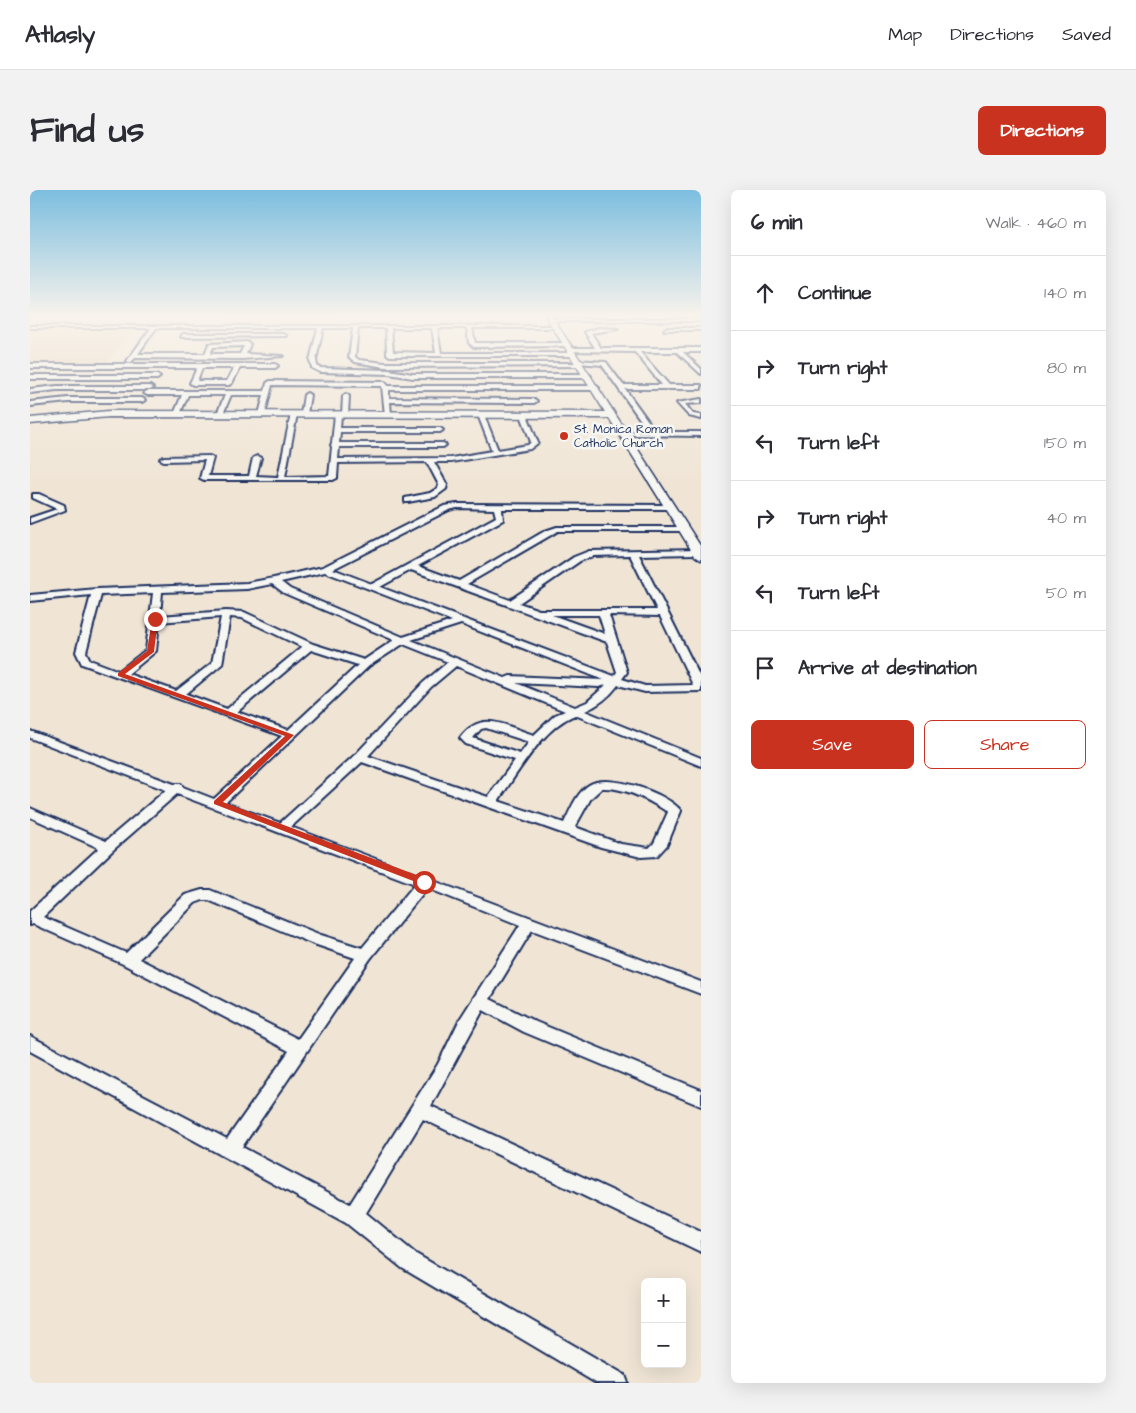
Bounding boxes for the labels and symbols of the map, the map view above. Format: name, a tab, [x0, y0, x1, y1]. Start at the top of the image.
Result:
place label: St. Monica Roman Catholic Church	[574, 421, 673, 452]
marker: St. Monica Roman Catholic Church	[558, 430, 570, 442]
route end	[144, 608, 167, 631]
route start	[413, 871, 436, 894]

